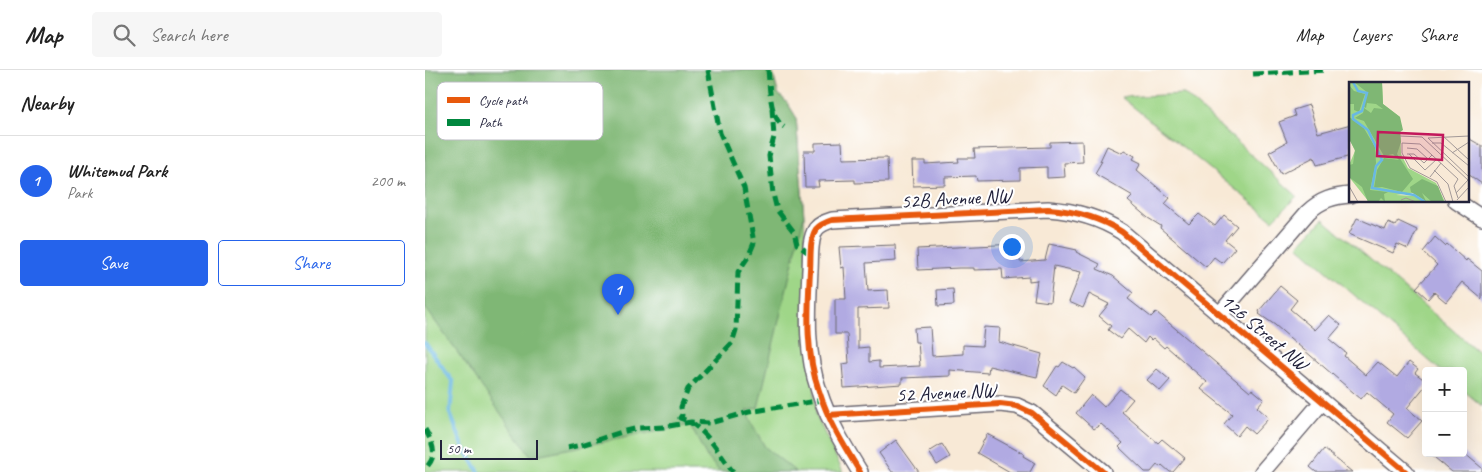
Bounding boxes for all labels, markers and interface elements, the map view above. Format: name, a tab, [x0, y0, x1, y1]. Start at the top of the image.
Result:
search box	[92, 12, 442, 57]
text: Map	[25, 20, 62, 50]
icon: search	[110, 21, 138, 49]
text: Search here	[150, 23, 228, 47]
text: Map	[1296, 24, 1324, 46]
text: Layers	[1352, 24, 1391, 46]
text: Share	[1419, 24, 1457, 46]
legend	[437, 82, 603, 140]
inset map	[1349, 82, 1469, 202]
text: Nearby	[20, 90, 73, 116]
text: Cycle path	[479, 92, 528, 109]
text: Path	[479, 114, 503, 131]
text: Whitemud Park	[67, 159, 167, 183]
text: 1	[32, 171, 40, 191]
text: 200 m	[371, 171, 405, 191]
text: Park	[67, 183, 92, 203]
street label: 52B Avenue NW	[900, 183, 1014, 214]
your location	[999, 234, 1025, 260]
button: Save	[20, 240, 208, 286]
button: Share	[218, 240, 405, 286]
pin: 1	[602, 274, 634, 315]
street label: 126 Street NW	[1216, 289, 1316, 378]
map controls	[1422, 367, 1467, 457]
button: +	[1422, 367, 1467, 412]
street label: 52 Avenue NW	[895, 377, 999, 408]
button: −	[1422, 412, 1467, 457]
scale bar	[440, 437, 537, 460]
text: 50 m	[447, 440, 471, 457]

